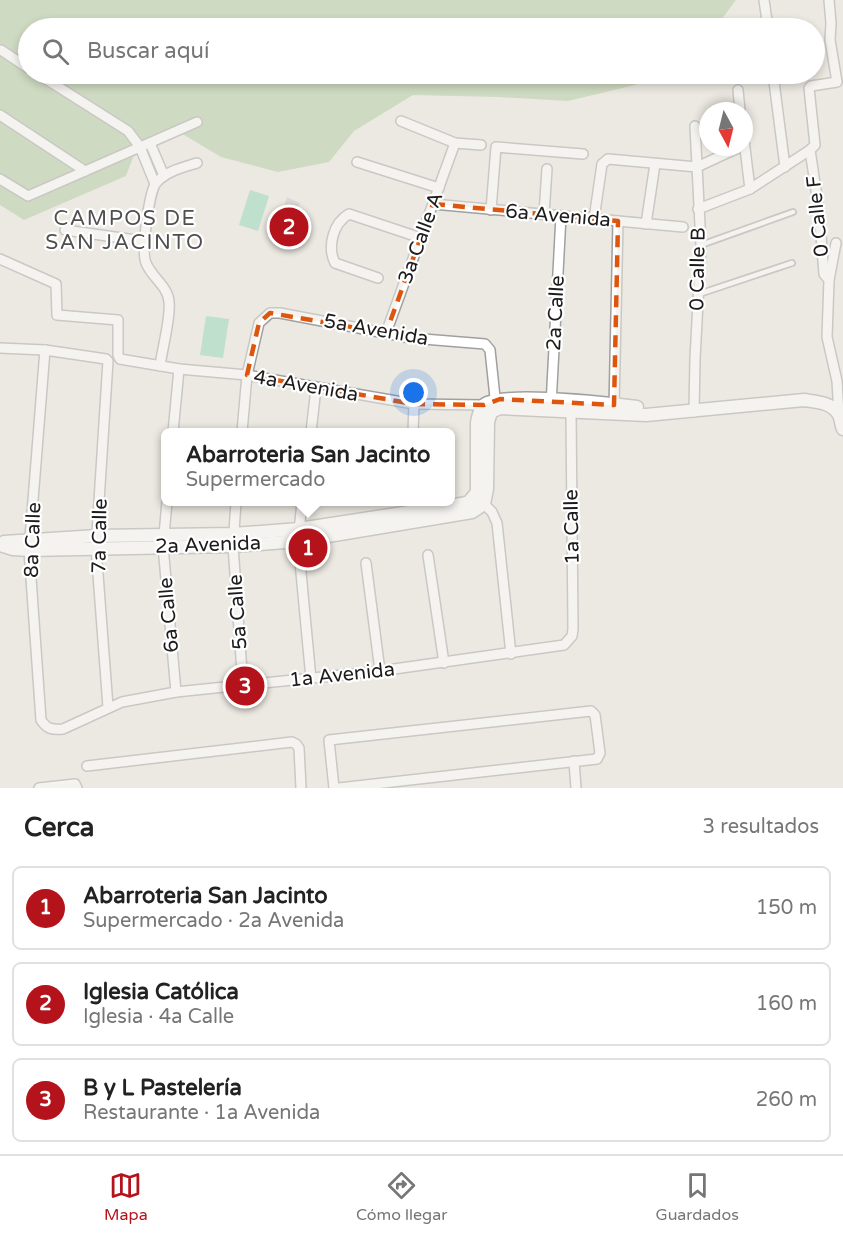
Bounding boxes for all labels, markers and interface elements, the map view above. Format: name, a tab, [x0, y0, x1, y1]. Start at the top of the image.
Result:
search box	[18, 18, 825, 84]
icon: search	[39, 35, 72, 68]
text: Buscar aquí	[87, 38, 209, 64]
north arrow	[699, 102, 753, 156]
street label: 0 Calle F	[802, 174, 834, 258]
street label: 3a Calle A	[393, 189, 449, 287]
street label: 6a Avenida	[504, 199, 612, 233]
pin: 2	[270, 204, 308, 250]
district label: CAMPOS DE SAN JACINTO	[45, 206, 205, 255]
street label: 0 Calle B	[685, 227, 711, 311]
street label: 2a Calle	[542, 275, 570, 351]
street label: 5a Avenida	[322, 309, 430, 351]
street label: 4a Avenida	[252, 365, 360, 407]
your location	[399, 378, 428, 407]
popup	[161, 428, 455, 506]
text: Abarroteria San Jacinto	[186, 442, 430, 468]
text: Supermercado	[186, 468, 325, 492]
street label: 1a Calle	[559, 489, 585, 565]
street label: 7a Calle	[87, 498, 113, 574]
street label: 8a Calle	[20, 502, 46, 578]
pin: 1	[288, 526, 328, 570]
street label: 2a Avenida	[155, 531, 261, 559]
street label: 5a Calle	[223, 574, 253, 650]
street label: 6a Calle	[154, 576, 184, 654]
street label: 1a Avenida	[288, 658, 396, 692]
pin: 3	[226, 664, 264, 708]
text: Cerca	[24, 812, 94, 843]
text: 3 resultados	[703, 815, 819, 839]
text: Abarroteria San Jacinto	[83, 883, 328, 909]
text: 1	[39, 896, 52, 920]
text: 150 m	[756, 896, 817, 920]
text: Supermercado · 2a Avenida	[83, 909, 344, 933]
text: Iglesia Católica	[83, 979, 239, 1005]
text: 2	[39, 992, 52, 1016]
text: 160 m	[756, 992, 817, 1016]
text: Iglesia · 4a Calle	[83, 1005, 234, 1029]
text: B y L Pastelería	[83, 1075, 242, 1101]
text: 3	[39, 1088, 52, 1112]
text: 260 m	[756, 1088, 817, 1112]
text: Restaurante · 1a Avenida	[83, 1101, 320, 1125]
tab: Mapa	[104, 1169, 148, 1225]
tab: Cómo llegar	[356, 1169, 447, 1225]
tab: Guardados	[656, 1169, 739, 1225]

